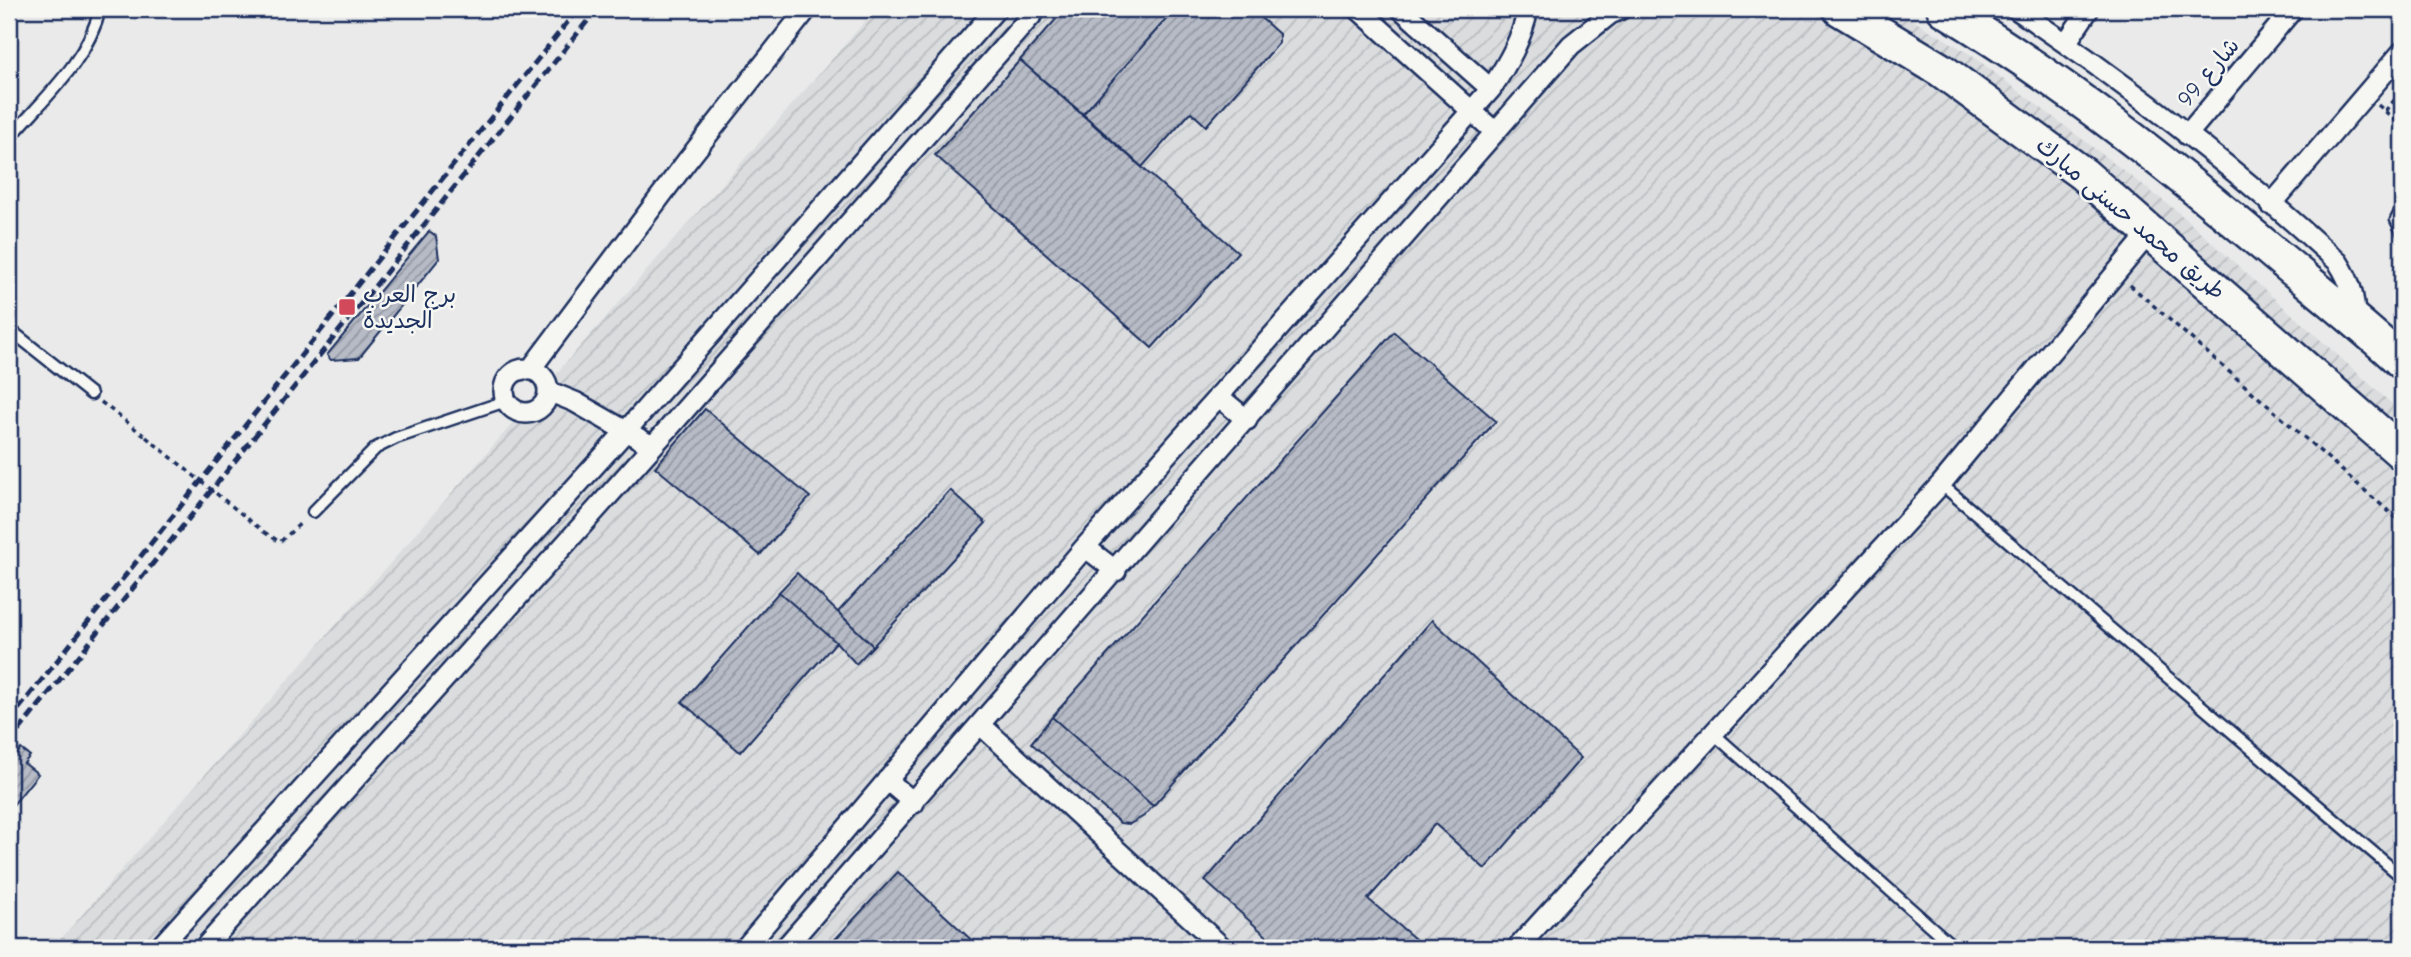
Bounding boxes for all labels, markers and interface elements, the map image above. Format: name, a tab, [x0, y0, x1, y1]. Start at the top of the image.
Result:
street label: شارع 99	[2172, 32, 2247, 114]
street label: طريق محمد حسنى مبارك	[2030, 131, 2231, 306]
place label: برج العرب الجديدة	[363, 281, 456, 334]
marker: برج العرب الجديدة	[337, 297, 357, 317]

